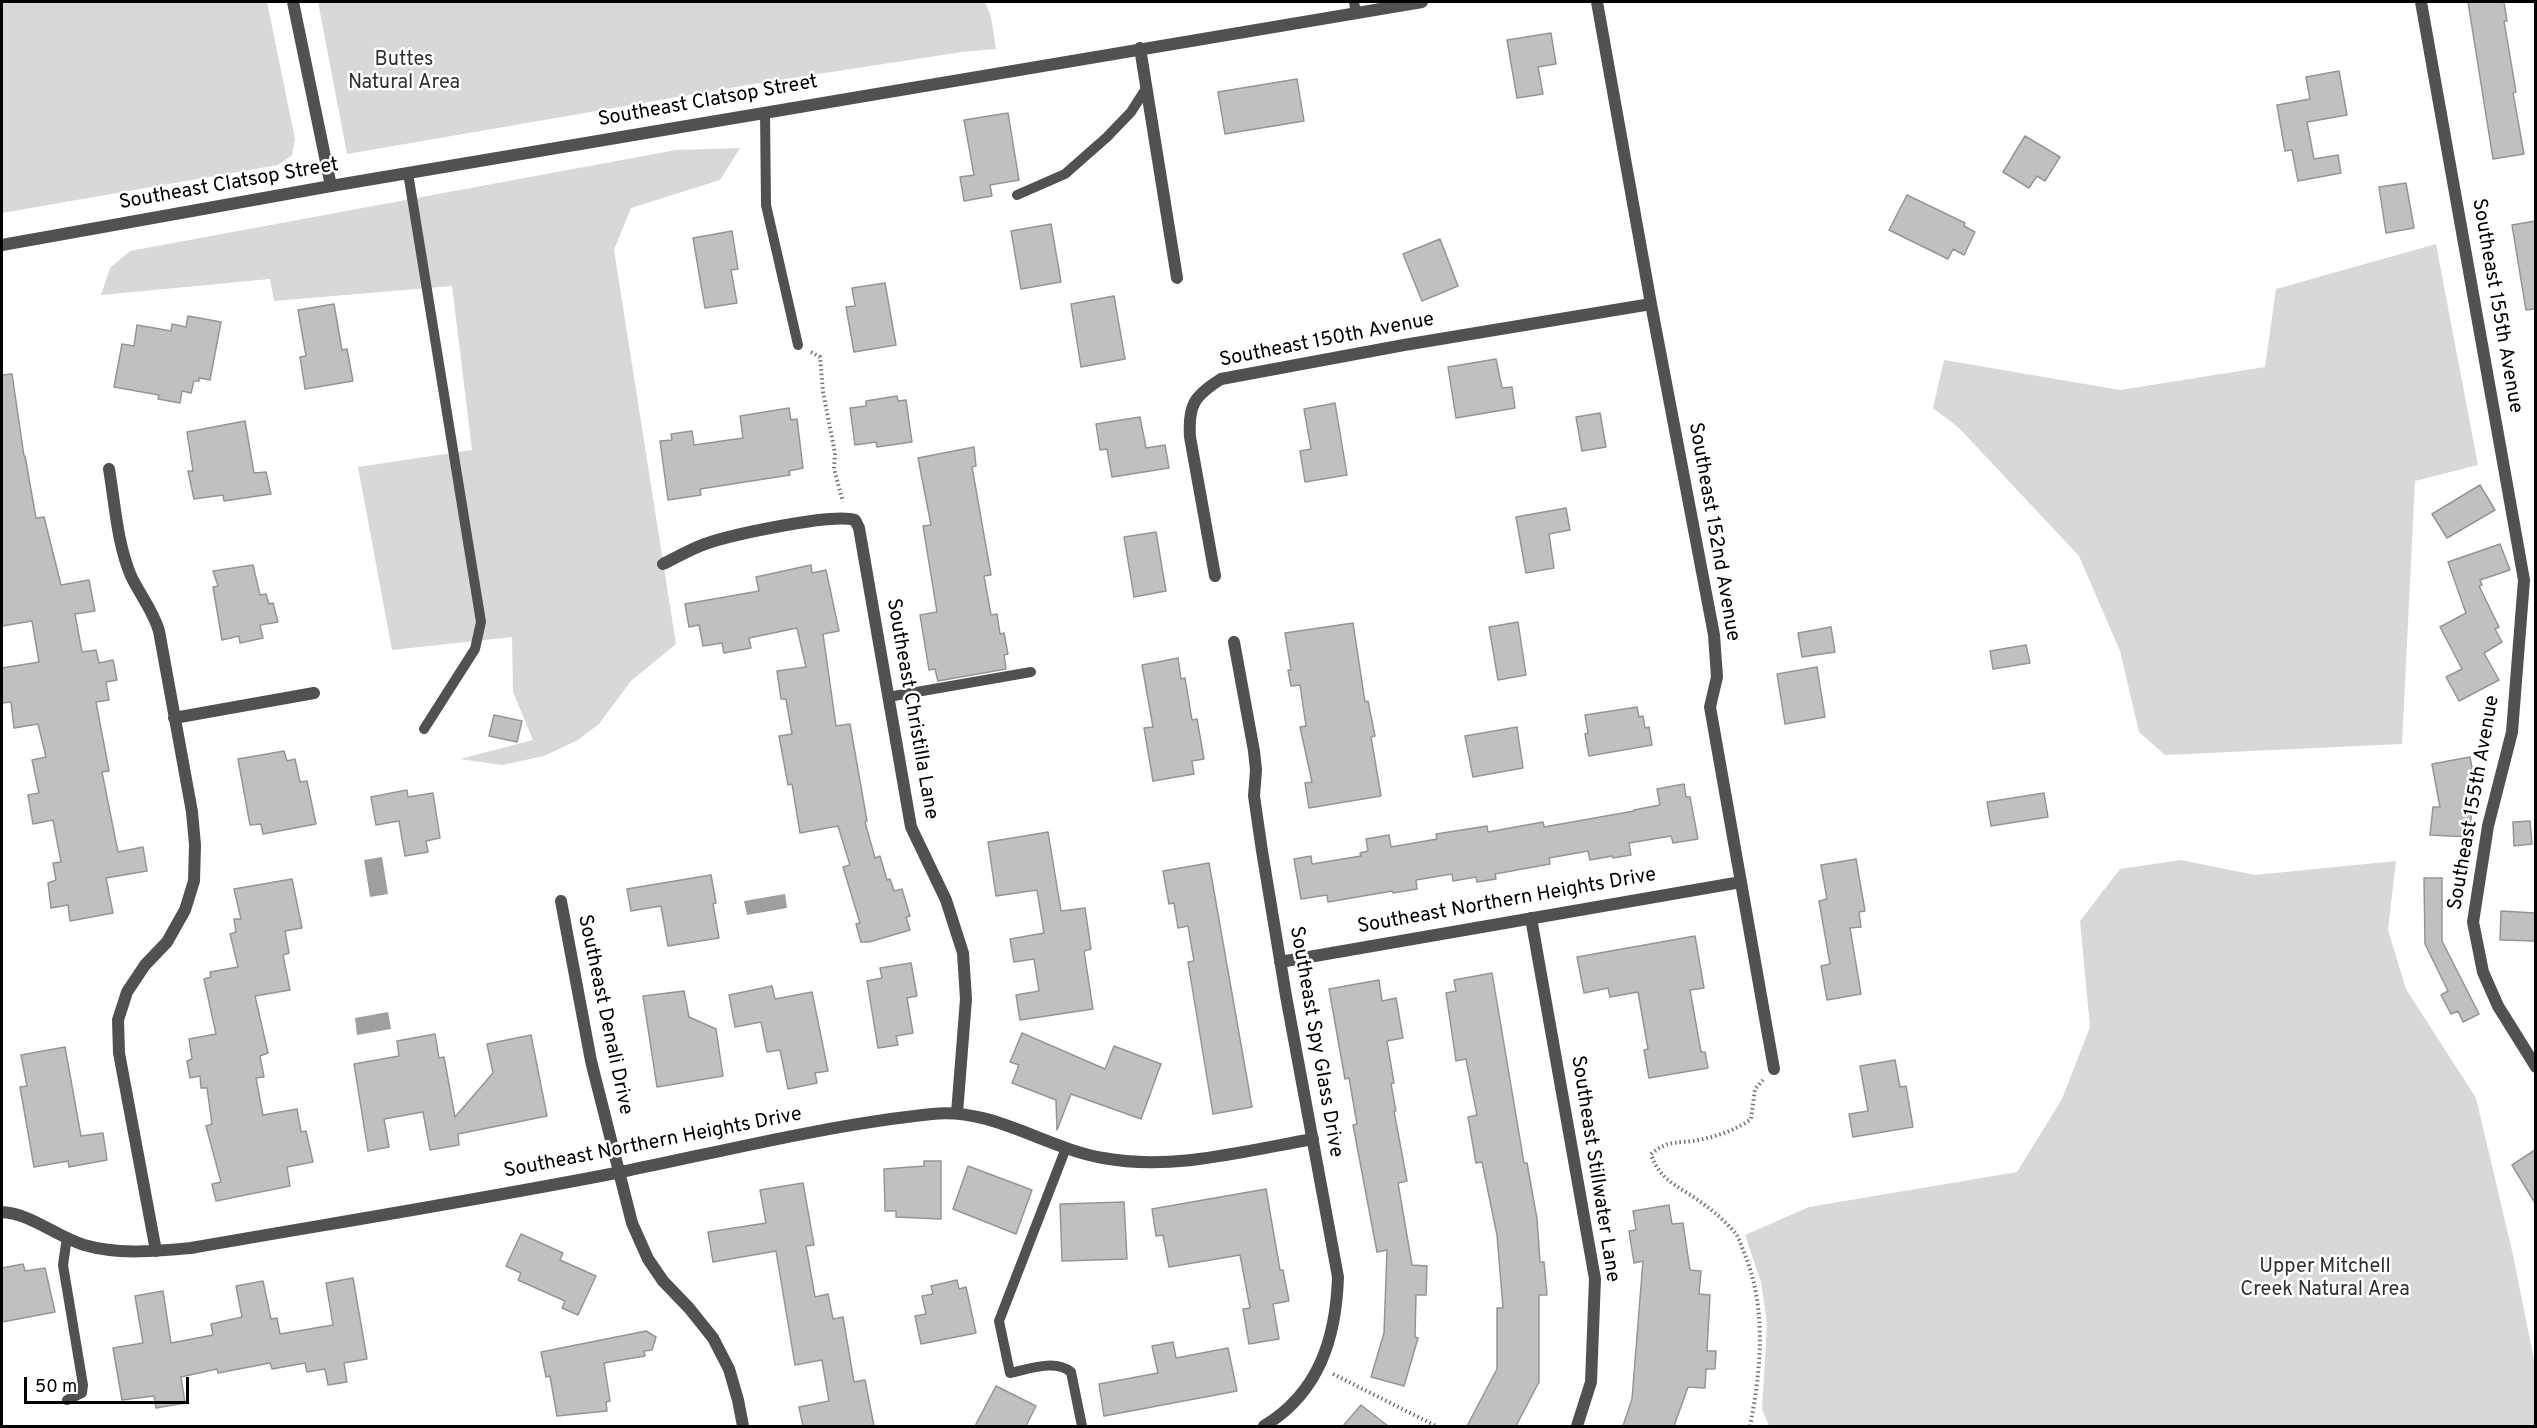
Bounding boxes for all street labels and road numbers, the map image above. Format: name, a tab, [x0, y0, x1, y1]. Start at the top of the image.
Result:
street label: Southeast Clatsop Street	[596, 71, 820, 133]
street label: Southeast Clatsop Street	[117, 154, 341, 216]
street label: Southeast 155th Avenue	[2465, 197, 2527, 415]
street label: Southeast 150th Avenue	[1218, 308, 1436, 374]
street label: Southeast 152nd Avenue	[1682, 421, 1744, 643]
street label: Southeast Christilla Lane	[880, 597, 942, 821]
street label: Southeast 155th Avenue	[2444, 694, 2506, 912]
street label: Southeast Northern Heights Drive	[1356, 864, 1658, 940]
street label: Southeast Denali Drive	[571, 913, 637, 1117]
street label: Southeast Spy Glass Drive	[1283, 925, 1347, 1159]
street label: Southeast Stillwater Lane	[1564, 1054, 1624, 1284]
street label: Southeast Northern Heights Drive	[502, 1103, 804, 1185]

